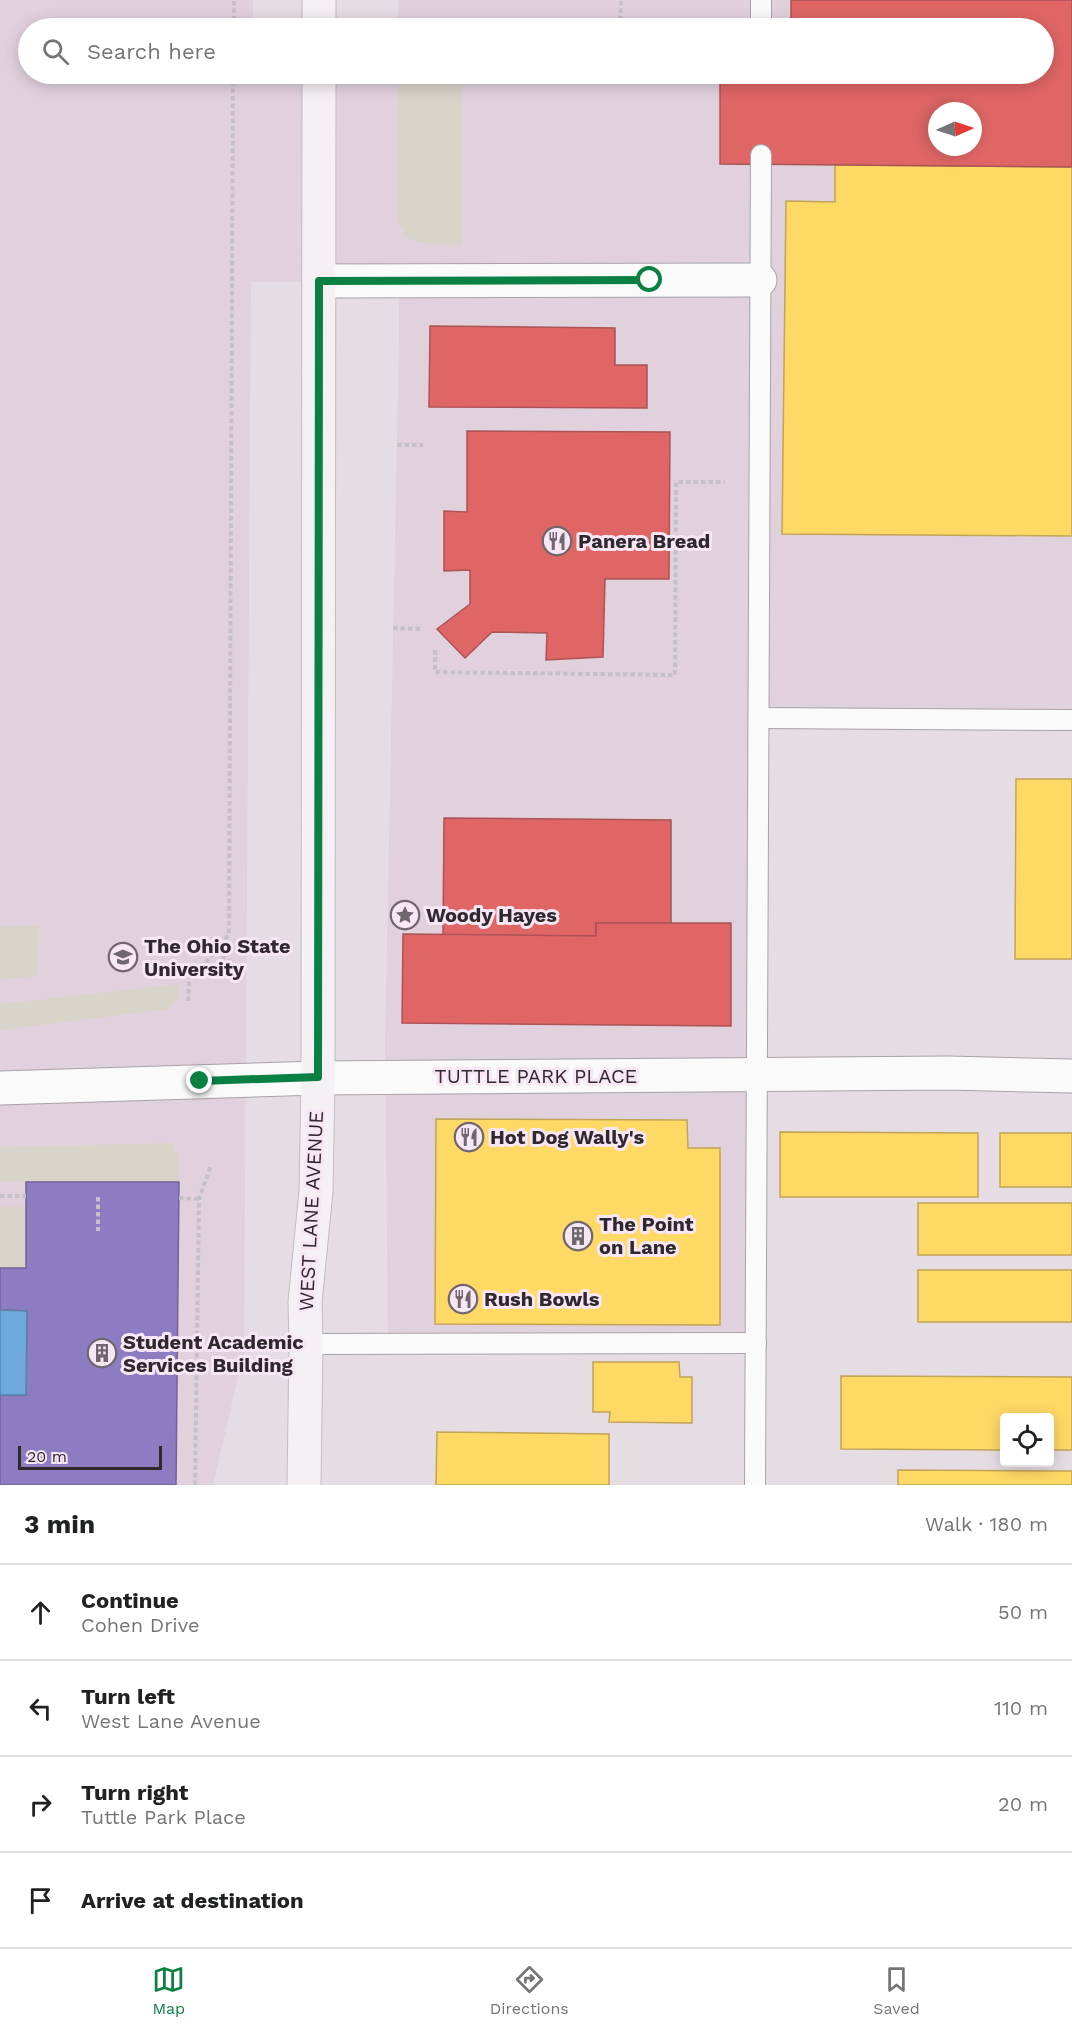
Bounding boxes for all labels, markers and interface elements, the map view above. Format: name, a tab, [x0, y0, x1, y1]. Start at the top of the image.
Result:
search box	[18, 18, 1054, 84]
icon: search	[39, 35, 72, 68]
text: Search here	[87, 39, 216, 64]
north arrow	[928, 102, 982, 156]
route start	[636, 266, 662, 292]
restaurant icon: Panera Bread	[541, 525, 573, 557]
place label: Panera Bread	[578, 529, 710, 553]
place icon: Woody Hayes	[389, 899, 421, 931]
place label: Woody Hayes	[426, 903, 557, 927]
place label: The Ohio State University	[144, 934, 291, 981]
school or university icon: The Ohio State University	[107, 941, 139, 973]
street label: TUTTLE PARK PLACE	[435, 1064, 637, 1088]
route end	[186, 1067, 212, 1093]
street label: WEST LANE AVENUE	[294, 1110, 328, 1312]
restaurant icon: Hot Dog Wally's	[453, 1121, 485, 1153]
place label: Hot Dog Wally's	[490, 1125, 645, 1149]
place label: The Point on Lane	[599, 1212, 694, 1259]
building icon: The Point on Lane	[562, 1220, 594, 1252]
restaurant icon: Rush Bowls	[447, 1283, 479, 1315]
place label: Rush Bowls	[484, 1287, 600, 1311]
place label: Student Academic Services Building	[123, 1330, 304, 1377]
building icon: Student Academic Services Building	[86, 1337, 118, 1369]
map controls	[1000, 1413, 1054, 1467]
button: locate	[1000, 1413, 1054, 1467]
scale bar	[18, 1443, 162, 1470]
text: 20 m	[27, 1447, 67, 1466]
text: 3 min	[24, 1509, 95, 1539]
text: Walk · 180 m	[925, 1512, 1048, 1536]
text: Continue	[81, 1588, 179, 1613]
icon: ahead	[24, 1596, 57, 1629]
text: 50 m	[998, 1600, 1048, 1624]
text: Cohen Drive	[81, 1613, 200, 1637]
text: Turn left	[81, 1684, 175, 1709]
icon: left	[24, 1692, 57, 1725]
text: 110 m	[994, 1696, 1048, 1720]
text: West Lane Avenue	[81, 1709, 261, 1733]
text: Turn right	[81, 1780, 188, 1805]
icon: right	[24, 1788, 57, 1821]
text: 20 m	[998, 1792, 1048, 1816]
text: Tuttle Park Place	[81, 1805, 246, 1829]
icon: arrive	[24, 1884, 57, 1917]
text: Arrive at destination	[81, 1888, 304, 1913]
tab: Map	[152, 1963, 185, 2018]
tab: Directions	[490, 1963, 569, 2018]
tab: Saved	[873, 1963, 920, 2018]

